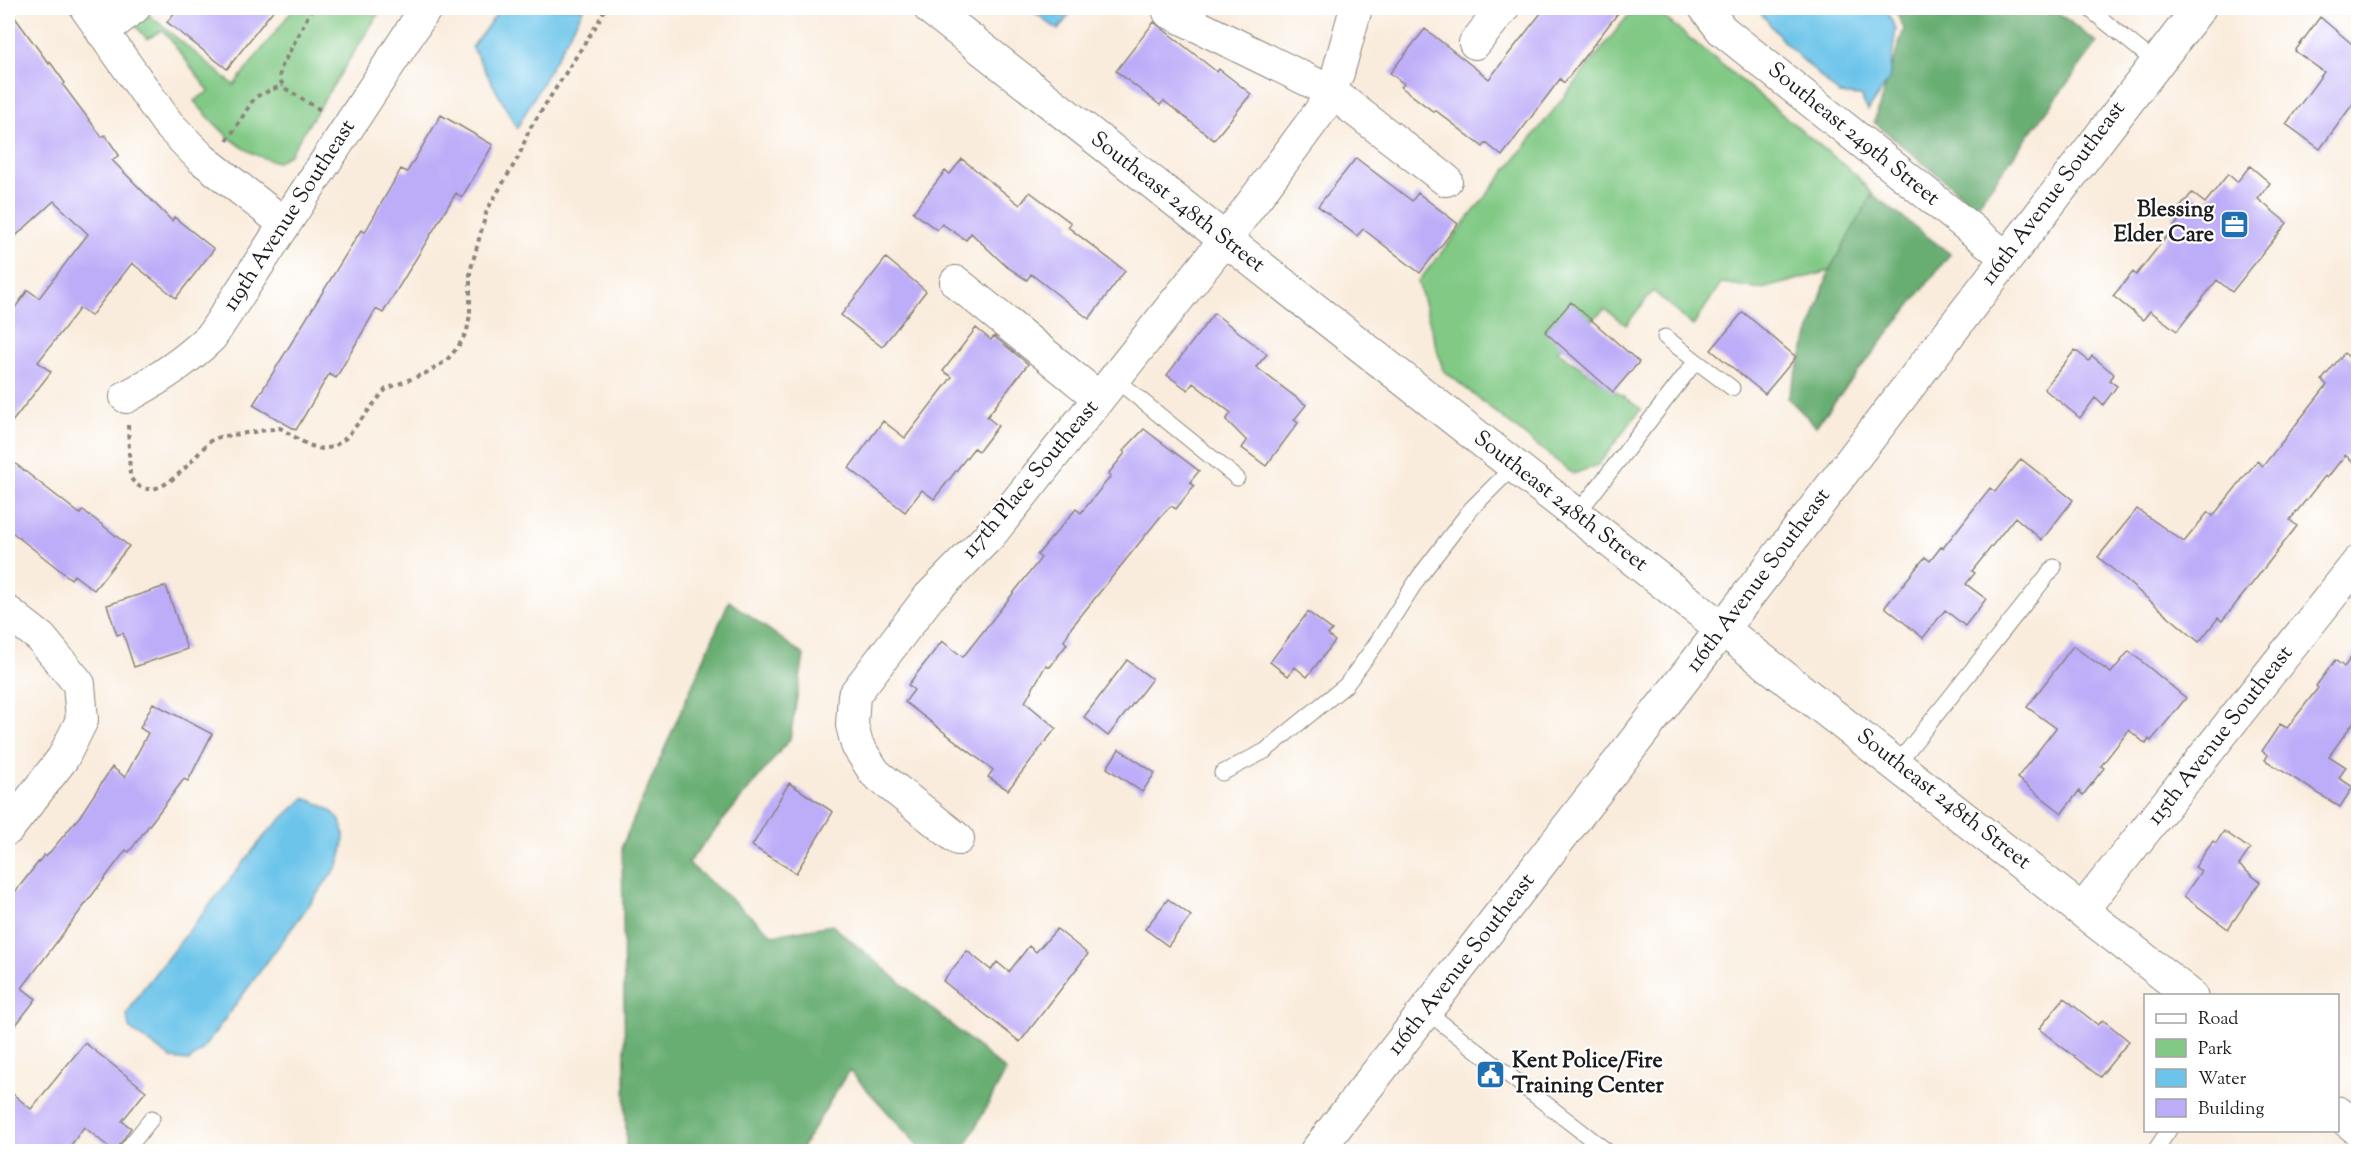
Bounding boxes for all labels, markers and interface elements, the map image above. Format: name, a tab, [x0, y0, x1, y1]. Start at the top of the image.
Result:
street label: Southeast 249th Street	[1760, 56, 1946, 215]
street label: 116th Avenue Southeast	[1974, 95, 2134, 293]
street label: 119th Avenue Southeast	[216, 113, 364, 318]
street label: Southeast 248th Street	[1083, 125, 1271, 282]
place label: Blessing Elder Care	[2114, 195, 2214, 252]
office icon: Blessing Elder Care	[2219, 208, 2251, 240]
street label: 117th Place Southeast	[955, 393, 1108, 566]
street label: Southeast 248th Street	[1466, 424, 1654, 581]
street label: 116th Avenue Southeast	[1679, 482, 1839, 680]
street label: 115th Avenue Southeast	[2141, 639, 2302, 833]
street label: Southeast 248th Street	[1849, 722, 2037, 879]
street label: 116th Avenue Southeast	[1381, 867, 1544, 1063]
legend	[2144, 994, 2339, 1132]
text: Road	[2198, 1007, 2238, 1033]
text: Park	[2198, 1037, 2233, 1063]
place label: Kent Police/Fire Training Center	[1512, 1046, 1665, 1103]
public building icon: Kent Police/Fire Training Center	[1475, 1059, 1507, 1091]
text: Water	[2198, 1067, 2247, 1093]
text: Building	[2198, 1097, 2264, 1123]

